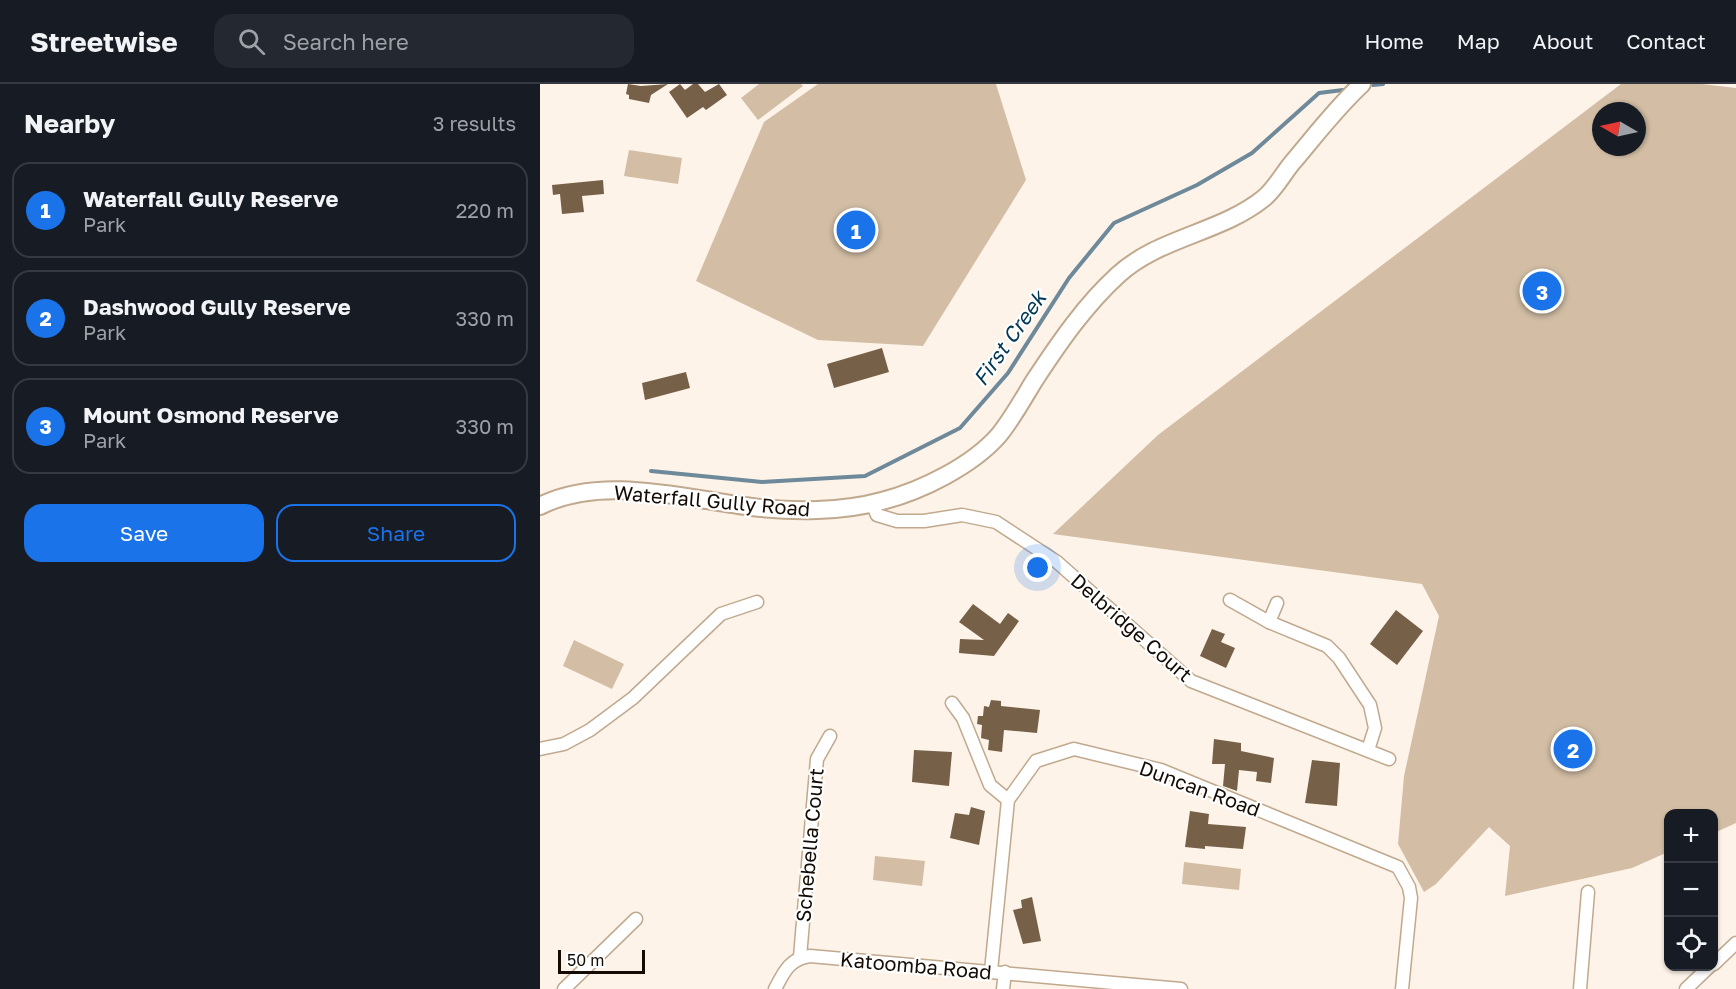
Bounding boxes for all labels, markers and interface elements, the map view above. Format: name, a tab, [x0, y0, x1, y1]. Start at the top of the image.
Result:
search box	[214, 14, 634, 68]
text: Streetwise	[30, 25, 178, 58]
icon: search	[235, 25, 268, 58]
text: Search here	[283, 28, 409, 55]
text: Home	[1364, 28, 1424, 54]
text: Map	[1457, 28, 1500, 54]
text: About	[1533, 28, 1593, 54]
text: Contact	[1626, 28, 1706, 54]
north arrow	[1592, 102, 1646, 156]
text: Nearby	[24, 108, 115, 139]
text: 3 results	[433, 111, 516, 135]
text: Waterfall Gully Reserve	[83, 185, 338, 212]
text: 1	[40, 198, 51, 222]
text: 220 m	[456, 198, 514, 222]
pin: 1	[836, 208, 876, 252]
text: Park	[83, 212, 126, 236]
pin: 3	[1522, 268, 1562, 314]
water label: First Creek	[967, 284, 1052, 390]
text: Dashwood Gully Reserve	[83, 293, 351, 320]
text: 2	[39, 306, 52, 330]
text: 330 m	[456, 306, 514, 330]
text: Park	[83, 320, 126, 344]
text: Mount Osmond Reserve	[83, 401, 339, 428]
text: 3	[39, 414, 52, 438]
text: 330 m	[456, 414, 514, 438]
text: Park	[83, 428, 126, 452]
street label: Waterfall Gully Road	[613, 479, 811, 521]
button: Save	[24, 504, 264, 562]
button: Share	[276, 504, 516, 562]
your location	[1023, 553, 1052, 582]
street label: Delbridge Court	[1067, 568, 1197, 686]
pin: 2	[1554, 726, 1592, 772]
street label: Duncan Road	[1136, 755, 1264, 821]
street label: Schebella Court	[790, 767, 828, 923]
map controls	[1664, 809, 1718, 971]
button: +	[1664, 809, 1718, 863]
button: −	[1664, 863, 1718, 917]
button: locate	[1664, 917, 1718, 971]
street label: Katoomba Road	[839, 946, 993, 984]
scale bar	[558, 947, 645, 974]
text: 50 m	[567, 950, 604, 970]

